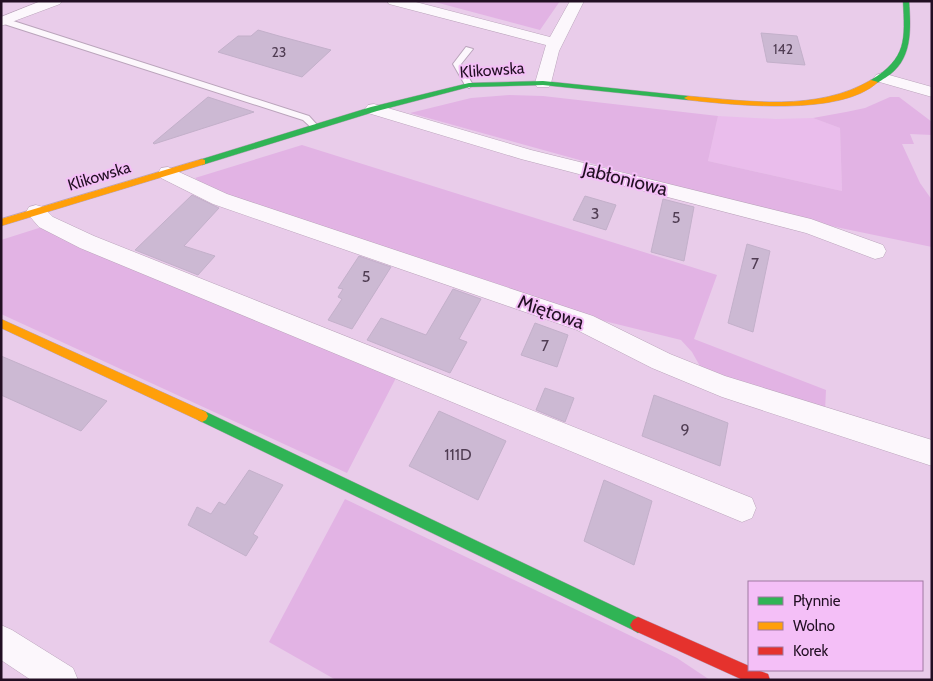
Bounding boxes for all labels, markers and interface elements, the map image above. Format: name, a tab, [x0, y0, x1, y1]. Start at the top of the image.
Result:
house number: 142	[773, 40, 793, 58]
house number: 23	[272, 43, 286, 61]
street label: Klikowska	[459, 58, 525, 82]
street label: Klikowska	[65, 157, 133, 195]
street label: Jabłoniowa	[579, 157, 670, 201]
house number: 3	[591, 204, 599, 223]
house number: 5	[672, 208, 680, 227]
house number: 7	[751, 254, 759, 273]
house number: 5	[362, 267, 370, 286]
street label: Miętowa	[515, 290, 587, 334]
house number: 7	[541, 336, 549, 355]
house number: 9	[680, 420, 690, 439]
house number: 111D	[444, 445, 472, 464]
legend	[748, 581, 923, 671]
text: Płynnie	[793, 592, 841, 610]
text: Wolno	[793, 617, 835, 635]
text: Korek	[793, 642, 828, 660]

